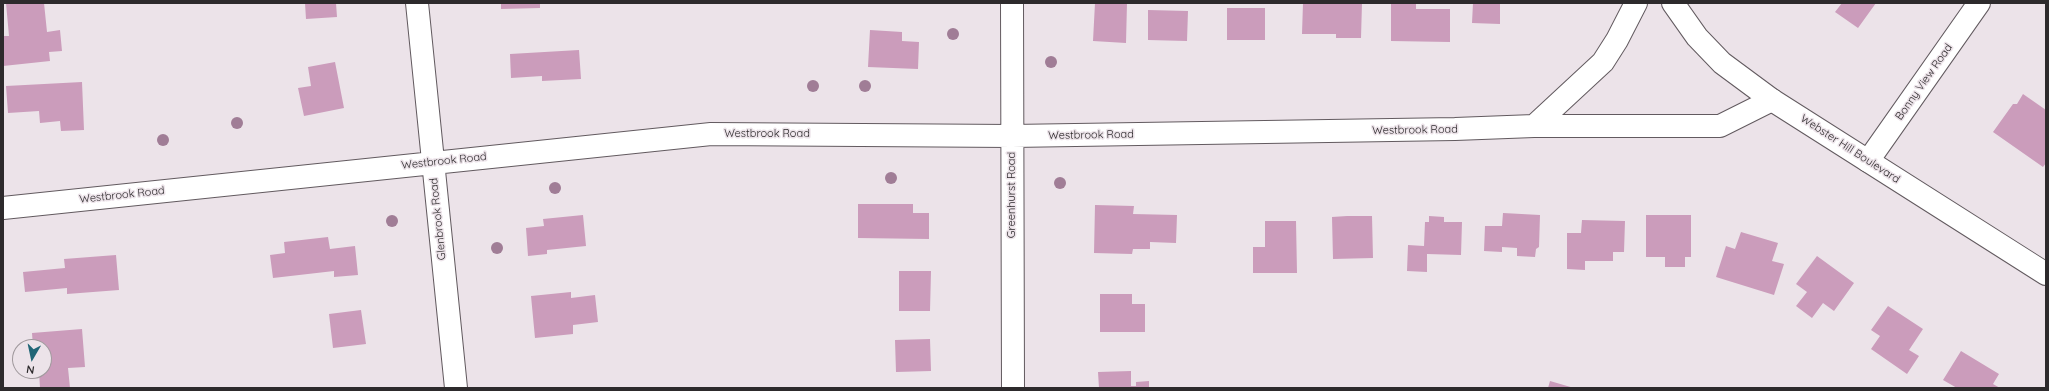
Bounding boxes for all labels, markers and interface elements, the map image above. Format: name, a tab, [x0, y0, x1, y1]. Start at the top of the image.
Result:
street label: Bonny View Road	[1893, 41, 1955, 123]
street label: Webster Hill Boulevard	[1798, 112, 1902, 186]
street label: Westbrook Road	[1372, 123, 1458, 137]
street label: Westbrook Road	[724, 127, 810, 141]
street label: Westbrook Road	[1048, 128, 1134, 142]
street label: Westbrook Road	[401, 150, 487, 172]
street label: Greenhurst Road	[1005, 152, 1019, 238]
street label: Glenbrook Road	[427, 177, 449, 261]
street label: Westbrook Road	[79, 184, 165, 206]
north arrow	[12, 339, 52, 379]
text: N	[25, 362, 35, 377]

